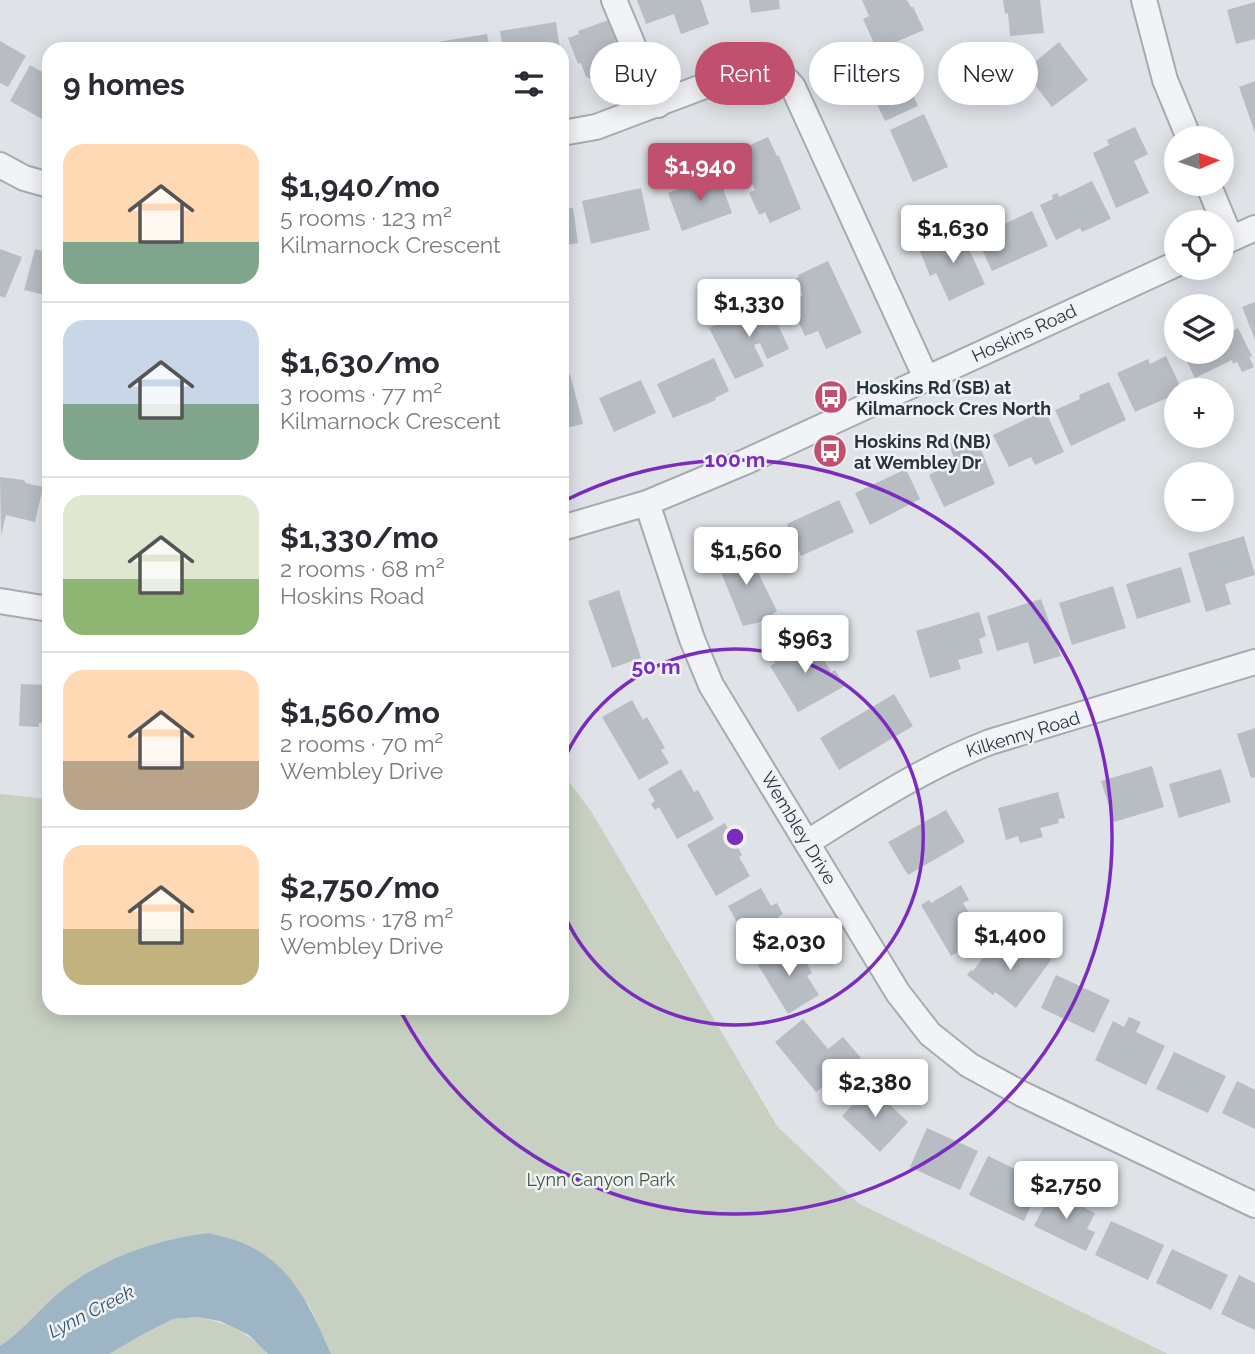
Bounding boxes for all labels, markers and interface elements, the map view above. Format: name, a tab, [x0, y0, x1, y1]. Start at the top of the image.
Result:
chip: Buy	[590, 42, 681, 105]
chip: Rent	[695, 42, 795, 105]
chip: Filters	[809, 42, 924, 105]
chip: New	[938, 42, 1038, 105]
icon: filters	[510, 65, 548, 103]
text: 9 homes	[63, 67, 185, 102]
north arrow	[1164, 126, 1234, 196]
map controls	[1164, 126, 1234, 532]
pin: $1,940	[643, 144, 757, 203]
text: $1,940	[664, 152, 736, 179]
text: $1,940/mo	[280, 169, 440, 204]
icon: home	[119, 172, 203, 256]
text: 5 rooms · 123 m²	[280, 204, 452, 231]
pin: $1,630	[896, 205, 1010, 265]
button: locate	[1164, 210, 1234, 280]
text: $1,630	[917, 214, 989, 241]
text: Kilmarnock Crescent	[280, 231, 501, 258]
pin: $1,330	[692, 280, 806, 339]
text: $1,330	[713, 288, 785, 315]
button: layers	[1164, 294, 1234, 364]
street label: Hoskins Road	[968, 300, 1080, 366]
text: $1,630/mo	[280, 345, 440, 380]
icon: home	[119, 348, 203, 432]
place label: Hoskins Rd (SB) at Kilmarnock Cres North	[856, 377, 1051, 419]
bus stop icon: Hoskins Rd (SB) at Kilmarnock Cres North	[812, 378, 850, 416]
button: +	[1164, 378, 1234, 448]
text: 3 rooms · 77 m²	[280, 380, 442, 407]
text: Kilmarnock Crescent	[280, 407, 501, 434]
place label: Hoskins Rd (NB) at Wembley Dr	[854, 431, 991, 473]
bus stop icon: Hoskins Rd (NB) at Wembley Dr	[811, 432, 849, 470]
text: 100 m	[705, 447, 765, 472]
button: −	[1164, 462, 1234, 532]
text: $1,330/mo	[280, 520, 438, 555]
icon: home	[119, 523, 203, 607]
pin: $1,560	[689, 528, 803, 587]
text: $1,560	[710, 536, 782, 563]
text: 2 rooms · 68 m²	[280, 555, 445, 582]
text: Hoskins Road	[280, 582, 424, 609]
pin: $963	[764, 616, 846, 675]
text: $963	[778, 624, 832, 651]
text: 50 m	[631, 654, 681, 679]
text: $1,560/mo	[280, 695, 440, 730]
icon: home	[119, 698, 203, 782]
street label: Kilkenny Road	[964, 707, 1082, 761]
text: 2 rooms · 70 m²	[280, 730, 443, 757]
text: Wembley Drive	[280, 757, 443, 784]
street label: Wembley Drive	[757, 768, 841, 889]
centre of rings	[723, 825, 747, 849]
text: $2,750/mo	[280, 870, 440, 905]
icon: home	[119, 873, 203, 957]
text: 5 rooms · 178 m²	[280, 905, 453, 932]
pin: $1,400	[953, 912, 1067, 972]
pin: $2,030	[732, 918, 846, 978]
text: $1,400	[974, 921, 1046, 948]
text: $2,030	[752, 927, 826, 954]
text: Wembley Drive	[280, 932, 443, 959]
pin: $2,380	[818, 1060, 932, 1119]
text: $2,380	[838, 1068, 912, 1095]
pin: $2,750	[1009, 1162, 1123, 1221]
park label: Lynn Canyon Park	[527, 1169, 676, 1190]
text: $2,750	[1030, 1170, 1102, 1197]
water label: Lynn Creek	[44, 1280, 138, 1342]

